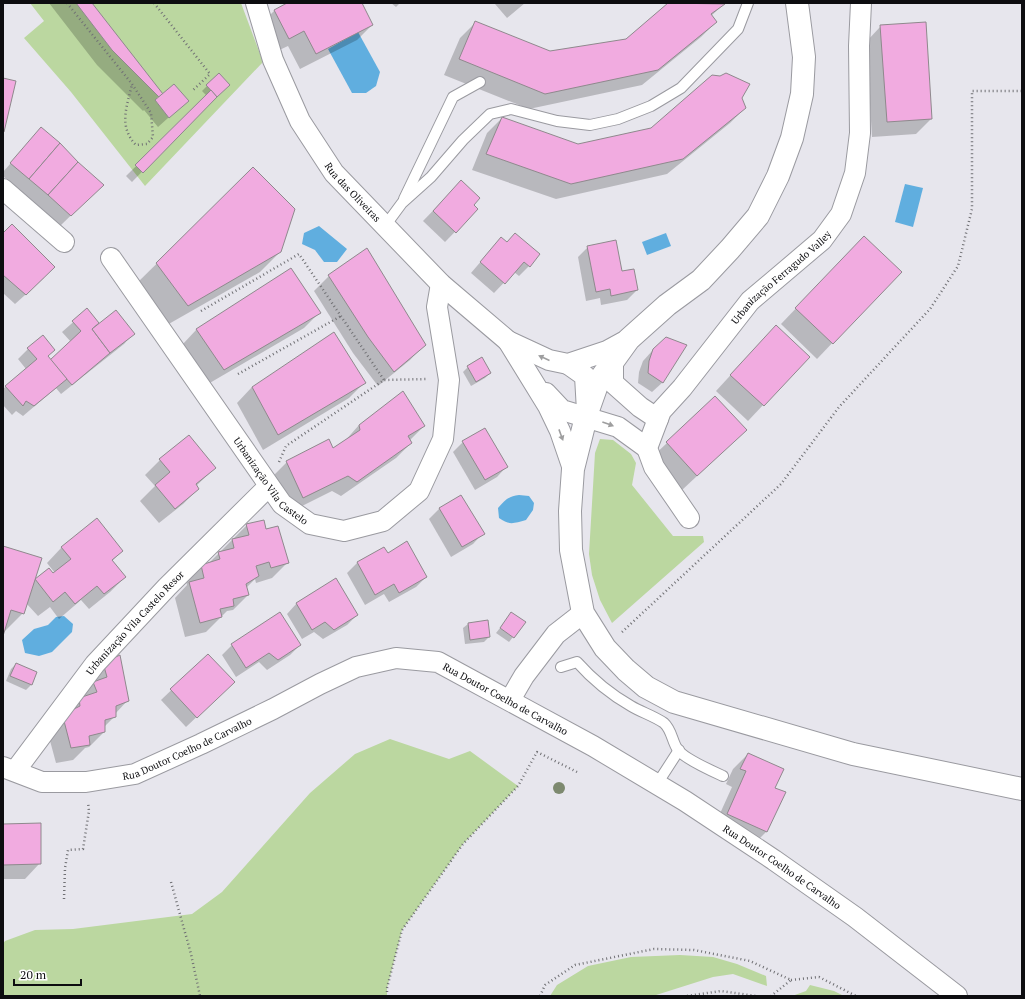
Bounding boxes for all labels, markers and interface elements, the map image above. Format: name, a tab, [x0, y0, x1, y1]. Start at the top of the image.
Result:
street label: Rua das Oliveiras	[322, 160, 383, 225]
street label: Urbanização Ferragudo Valley	[728, 227, 834, 327]
one-way arrow	[538, 354, 550, 360]
one-way arrow	[602, 421, 614, 427]
one-way arrow	[559, 430, 565, 442]
street label: Urbanização Vila Castelo	[231, 435, 311, 528]
street label: Urbanização Vila Castelo Resor	[83, 568, 187, 678]
street label: Rua Doutor Coelho de Carvalho	[440, 660, 570, 738]
street label: Rua Doutor Coelho de Carvalho	[122, 714, 254, 783]
street label: Rua Doutor Coelho de Carvalho	[720, 822, 844, 912]
scale bar	[14, 961, 81, 987]
text: 20 m	[20, 967, 47, 982]

